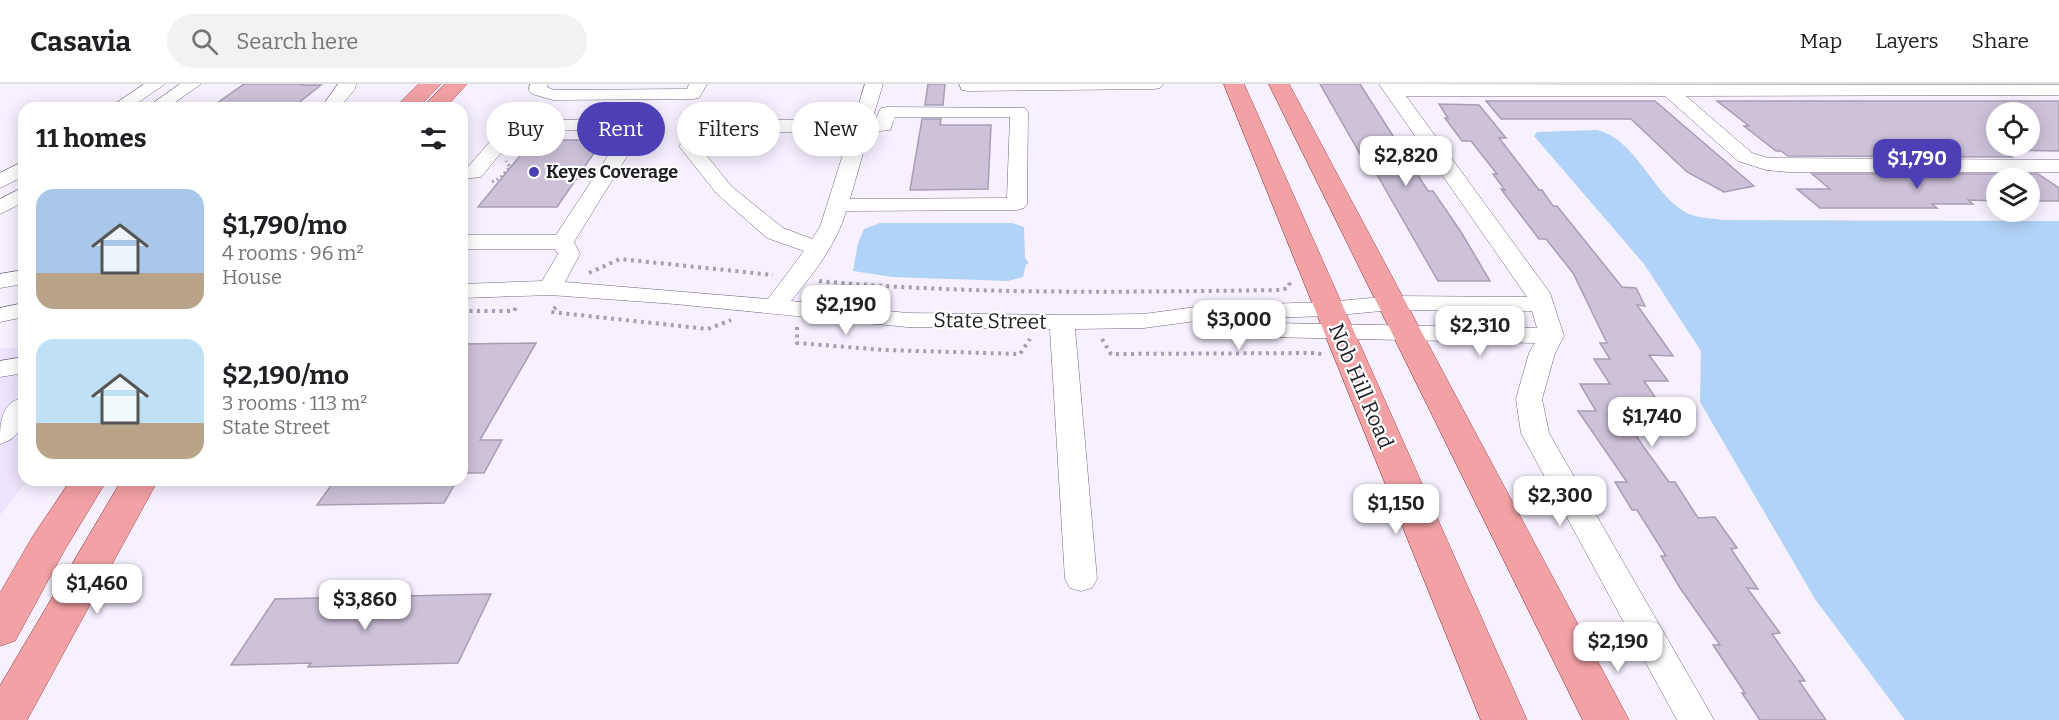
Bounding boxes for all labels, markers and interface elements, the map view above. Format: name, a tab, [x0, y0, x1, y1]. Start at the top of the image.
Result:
search box	[167, 14, 587, 68]
text: Casavia	[30, 25, 131, 58]
icon: search	[188, 25, 221, 58]
text: Search here	[236, 28, 358, 55]
text: Map	[1800, 28, 1842, 54]
text: Layers	[1875, 28, 1939, 54]
text: Share	[1972, 28, 2029, 54]
chip: Buy	[486, 102, 565, 156]
chip: Rent	[577, 102, 665, 156]
chip: Filters	[677, 102, 780, 156]
chip: New	[792, 102, 879, 156]
map controls	[1986, 102, 2040, 222]
button: locate	[1986, 102, 2040, 156]
icon: filters	[417, 122, 450, 155]
text: 11 homes	[36, 123, 147, 154]
pin: $2,820	[1357, 136, 1455, 187]
pin: $1,790	[1868, 139, 1966, 190]
text: $2,820	[1374, 143, 1438, 167]
text: $1,790	[1887, 146, 1947, 170]
place label: Keyes Coverage	[546, 161, 678, 183]
marker: Keyes Coverage	[527, 165, 541, 179]
button: layers	[1986, 168, 2040, 222]
text: $1,790/mo	[222, 210, 347, 241]
icon: home	[84, 213, 156, 285]
text: 4 rooms · 96 m²	[222, 241, 364, 265]
text: House	[222, 265, 282, 289]
pin: $2,190	[797, 285, 895, 336]
text: $2,190	[815, 292, 877, 316]
pin: $3,000	[1190, 300, 1288, 351]
pin: $2,310	[1431, 306, 1529, 357]
street label: State Street	[933, 307, 1047, 335]
text: $3,000	[1207, 307, 1271, 331]
text: $2,310	[1449, 313, 1511, 337]
street label: Nob Hill Road	[1323, 320, 1399, 452]
text: $2,190/mo	[222, 360, 349, 391]
icon: home	[84, 363, 156, 435]
text: 3 rooms · 113 m²	[222, 391, 367, 415]
pin: $1,740	[1603, 397, 1701, 448]
text: $1,740	[1622, 404, 1682, 428]
text: State Street	[222, 415, 330, 439]
pin: $2,300	[1511, 476, 1609, 527]
text: $2,300	[1527, 483, 1593, 507]
pin: $1,150	[1347, 484, 1445, 535]
text: $1,150	[1367, 491, 1425, 515]
pin: $1,460	[48, 564, 146, 615]
text: $1,460	[66, 571, 128, 595]
pin: $3,860	[316, 580, 414, 631]
text: $3,860	[333, 587, 397, 611]
pin: $2,190	[1569, 622, 1667, 673]
text: $2,190	[1587, 629, 1649, 653]

